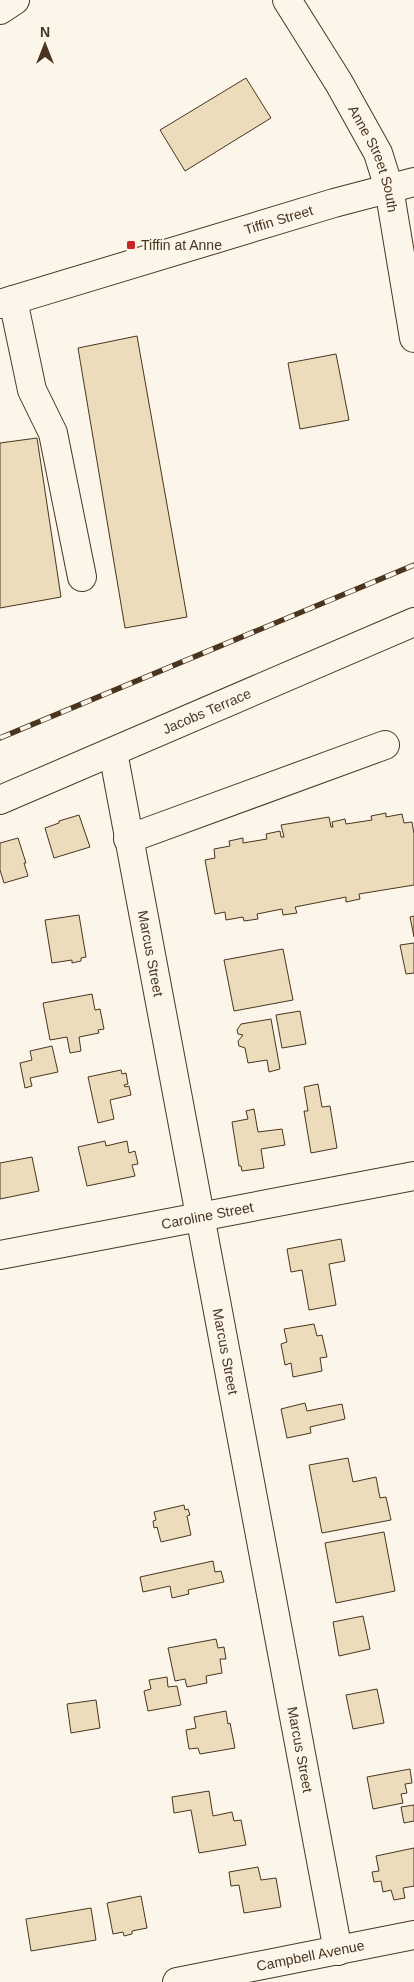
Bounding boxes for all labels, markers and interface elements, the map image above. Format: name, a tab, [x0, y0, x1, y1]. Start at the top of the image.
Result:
north arrow	[20, 20, 70, 70]
text: N	[40, 24, 50, 40]
street label: Anne Street South	[345, 103, 401, 213]
street label: Tiffin Street	[242, 202, 315, 238]
place label: Tiffin at Anne	[141, 237, 222, 253]
marker: Tiffin at Anne	[125, 239, 137, 251]
street label: Jacobs Terrace	[160, 685, 254, 737]
street label: Marcus Street	[135, 909, 167, 998]
street label: Caroline Street	[160, 1199, 255, 1232]
street label: Marcus Street	[210, 1307, 241, 1396]
street label: Marcus Street	[284, 1705, 316, 1794]
street label: Campbell Avenue	[255, 1937, 366, 1974]

